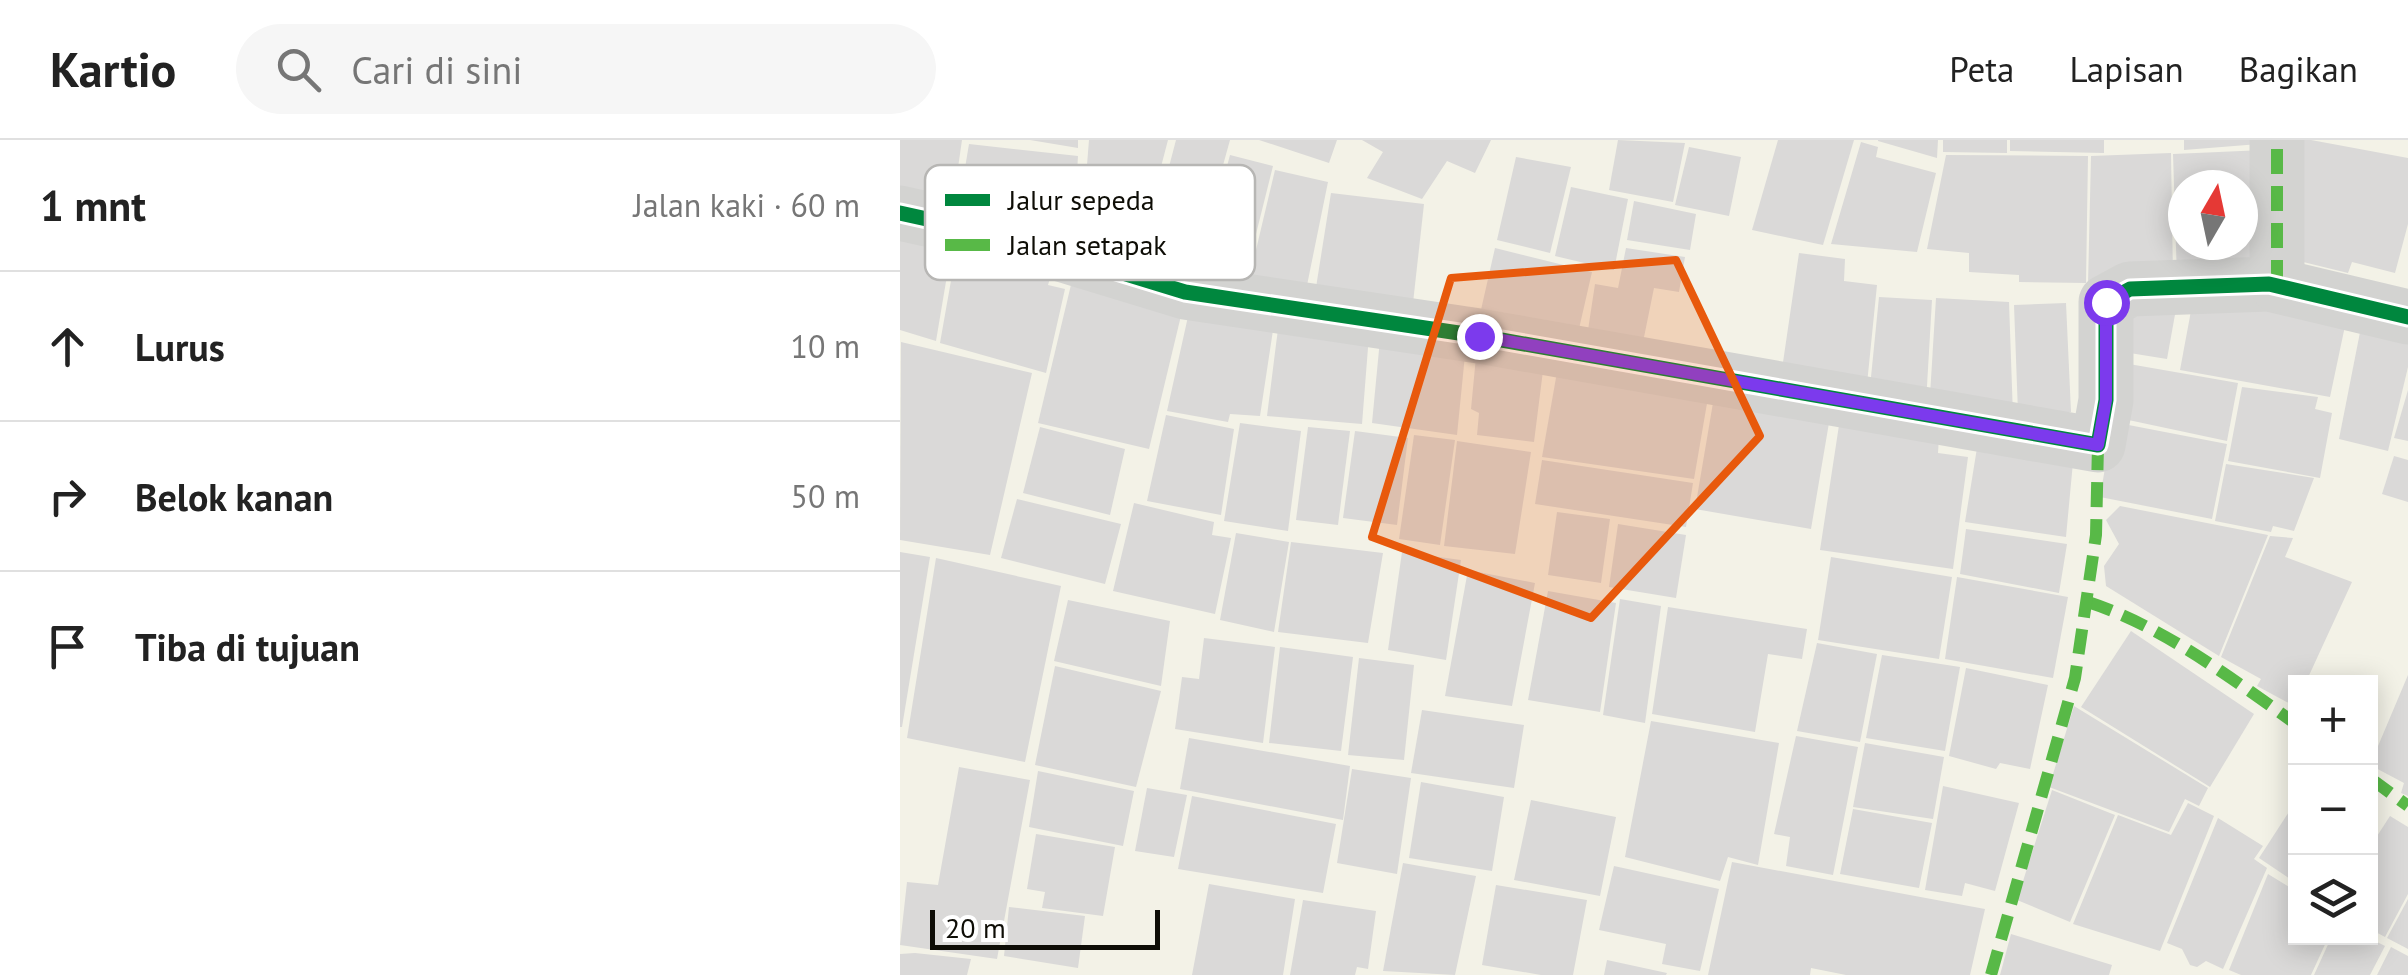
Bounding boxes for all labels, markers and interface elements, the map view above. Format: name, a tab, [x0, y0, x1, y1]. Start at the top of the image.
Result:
search box	[236, 24, 936, 114]
text: Kartio	[50, 38, 176, 100]
icon: search	[271, 42, 326, 97]
text: Cari di sini	[351, 45, 522, 94]
text: Peta	[1949, 46, 2014, 92]
text: Lapisan	[2069, 46, 2184, 92]
text: Bagikan	[2239, 46, 2358, 92]
legend	[925, 165, 1255, 280]
north arrow	[2168, 170, 2258, 260]
text: 1 mnt	[40, 178, 146, 233]
text: Jalur sepeda	[1007, 181, 1155, 218]
text: Jalan kaki · 60 m	[633, 184, 860, 226]
text: Jalan setapak	[1007, 226, 1167, 263]
route start	[2084, 280, 2130, 326]
route end	[1457, 314, 1503, 360]
icon: ahead	[40, 319, 95, 374]
text: Lurus	[135, 322, 225, 371]
text: 10 m	[791, 325, 860, 367]
icon: right	[40, 469, 95, 524]
text: Belok kanan	[135, 472, 333, 521]
text: 50 m	[791, 475, 860, 517]
icon: arrive	[40, 619, 95, 674]
text: Tiba di tujuan	[135, 622, 360, 671]
map controls	[2288, 675, 2378, 945]
button: +	[2288, 675, 2378, 765]
button: −	[2288, 765, 2378, 855]
button: layers	[2288, 855, 2378, 945]
scale bar	[930, 905, 1160, 950]
text: 20 m	[945, 909, 1006, 946]

